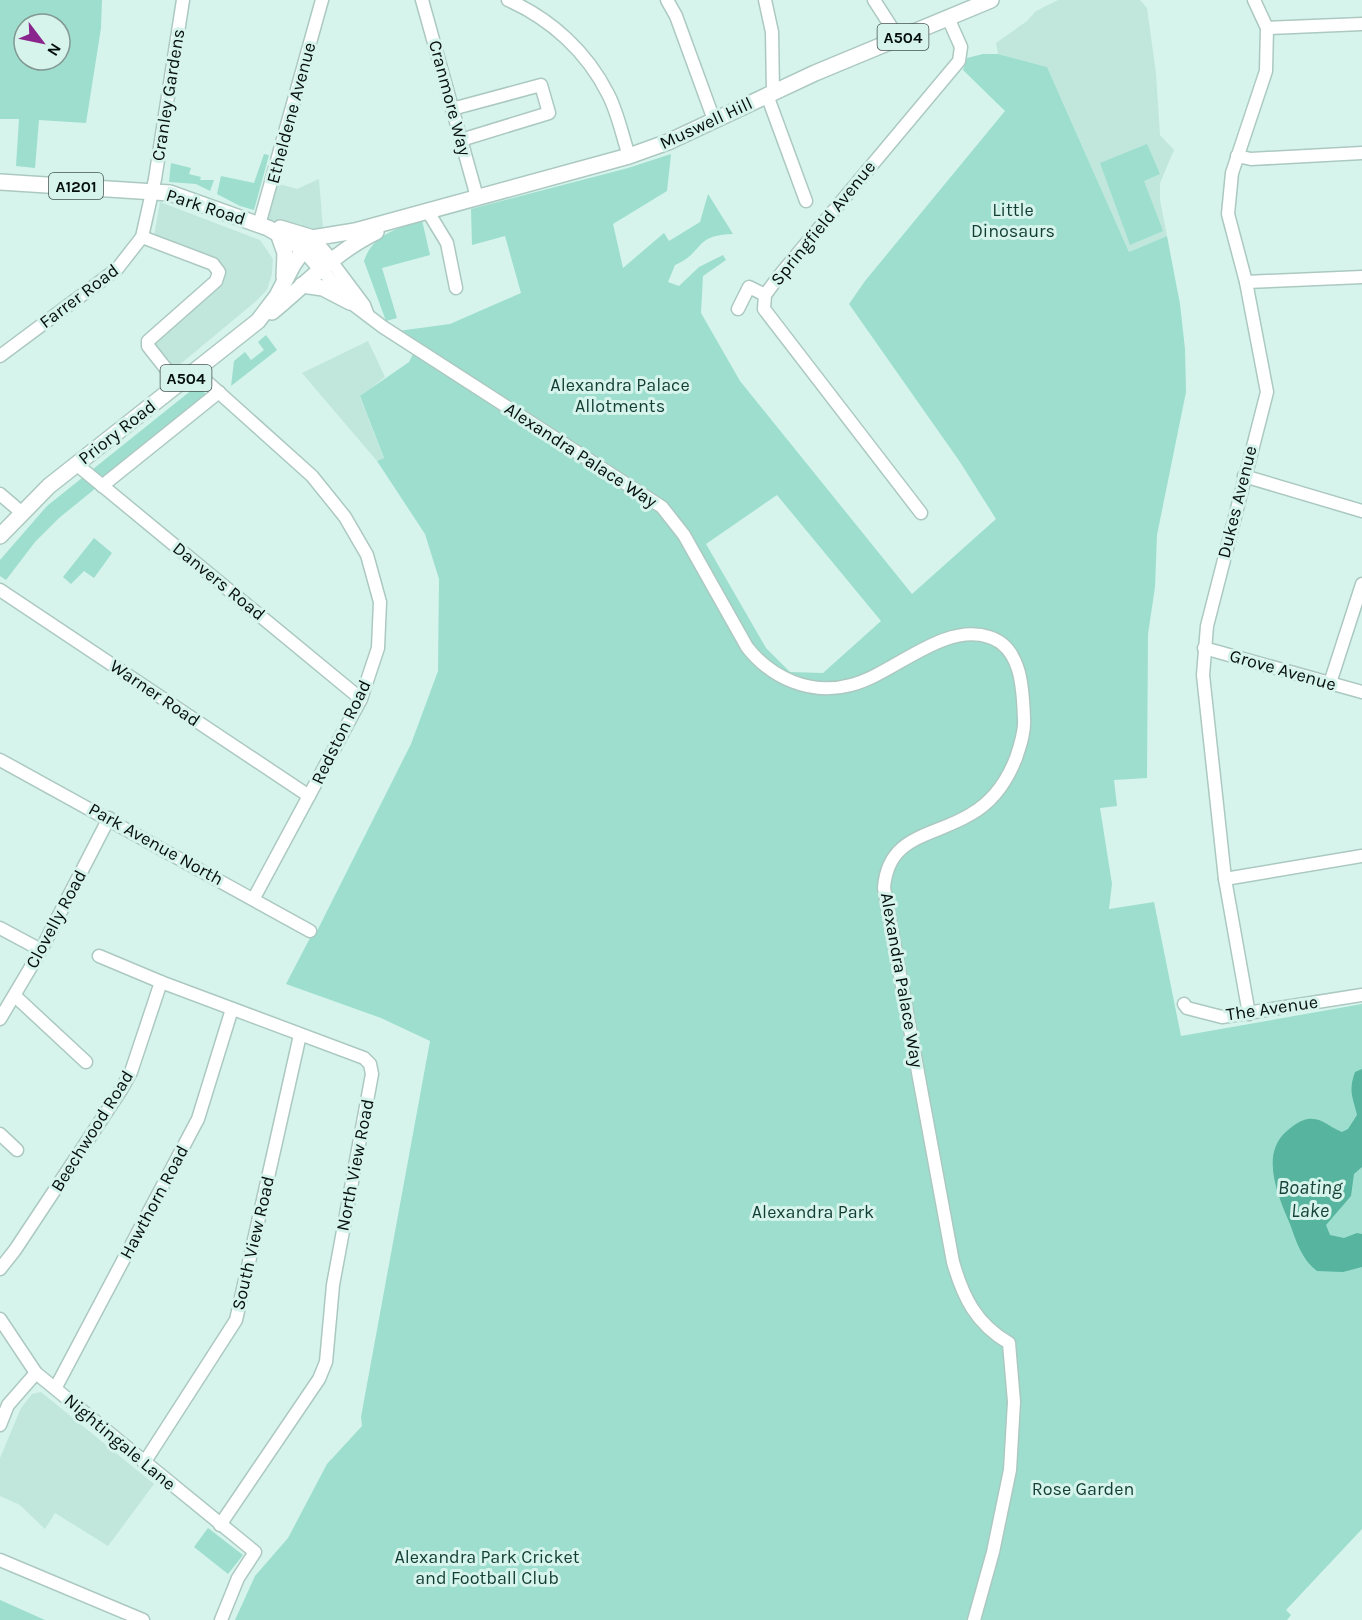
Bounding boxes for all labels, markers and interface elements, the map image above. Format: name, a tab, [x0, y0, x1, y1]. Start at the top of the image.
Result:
north arrow	[12, 12, 72, 72]
road number: A504	[878, 24, 928, 50]
street label: Cranley Gardens	[147, 27, 189, 163]
street label: Cranmore Way	[424, 38, 476, 159]
text: N	[43, 40, 65, 60]
street label: Etheldene Avenue	[262, 40, 320, 186]
street label: Muswell Hill	[656, 92, 756, 154]
street label: Springfield Avenue	[766, 156, 880, 290]
road number: A1201	[49, 173, 103, 199]
street label: Park Road	[163, 184, 249, 230]
park label: Little Dinosaurs	[971, 199, 1055, 242]
street label: Farrer Road	[35, 259, 123, 333]
road number: A504	[160, 365, 212, 391]
park label: Alexandra Palace Allotments	[550, 374, 690, 417]
street label: Priory Road	[74, 395, 160, 469]
street label: Alexandra Palace Way	[501, 397, 662, 513]
street label: Dukes Avenue	[1212, 443, 1262, 561]
street label: Danvers Road	[168, 537, 270, 625]
street label: Grove Avenue	[1227, 644, 1339, 696]
street label: Warner Road	[106, 655, 204, 731]
street label: Redston Road	[306, 676, 376, 788]
street label: Park Avenue North	[85, 798, 227, 890]
street label: Clovelly Road	[21, 866, 91, 972]
street label: Alexandra Palace Way	[876, 891, 928, 1070]
street label: The Avenue	[1225, 991, 1319, 1025]
street label: Beechwood Road	[46, 1066, 138, 1196]
street label: North View Road	[331, 1097, 379, 1233]
street label: Hawthorn Road	[115, 1141, 193, 1263]
street label: South View Road	[227, 1174, 279, 1312]
water label: Boating Lake	[1278, 1176, 1343, 1222]
park label: Alexandra Park	[752, 1201, 874, 1223]
street label: Nightingale Lane	[60, 1389, 180, 1495]
park label: Rose Garden	[1032, 1478, 1134, 1500]
park label: Alexandra Park Cricket and Football Club	[394, 1546, 580, 1589]

